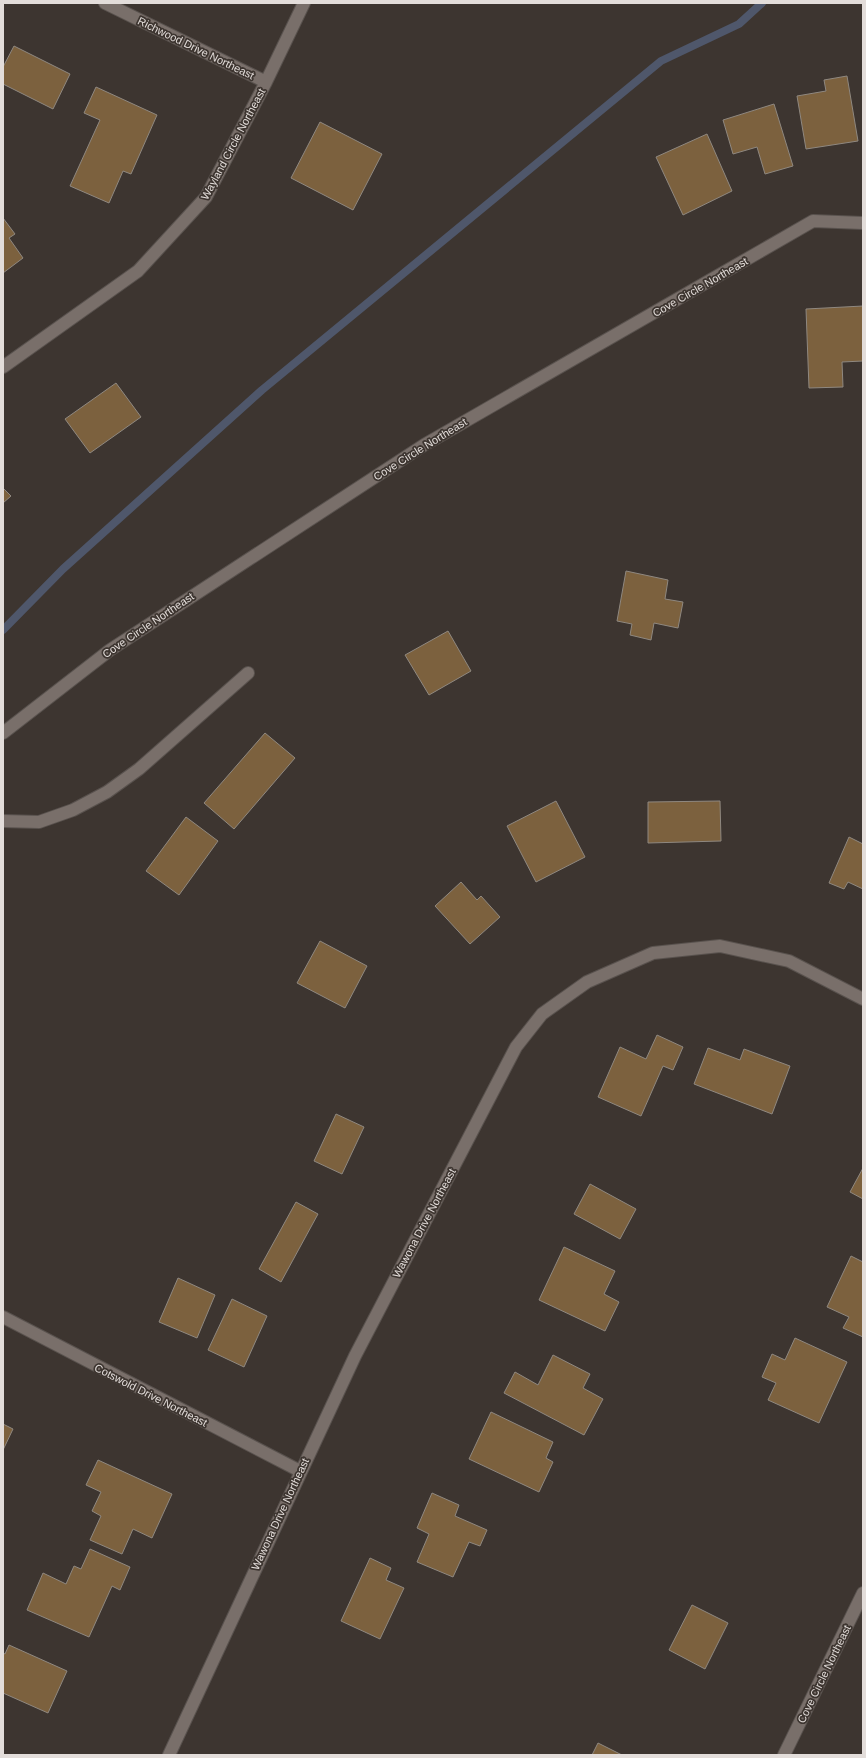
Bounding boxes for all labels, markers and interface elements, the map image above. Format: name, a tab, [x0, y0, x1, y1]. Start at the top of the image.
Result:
street label: Richwood Drive Northeast	[136, 15, 256, 81]
street label: Wayland Circle Northeast	[199, 86, 267, 202]
street label: Cove Circle Northeast	[650, 255, 750, 319]
street label: Cove Circle Northeast	[371, 415, 469, 483]
street label: Cove Circle Northeast	[100, 590, 196, 660]
street label: Wawona Drive Northeast	[390, 1166, 458, 1280]
street label: Cotswold Drive Northeast	[93, 1361, 209, 1429]
street label: Wawona Drive Northeast	[249, 1456, 311, 1572]
street label: Cove Circle Northeast	[795, 1623, 853, 1725]

